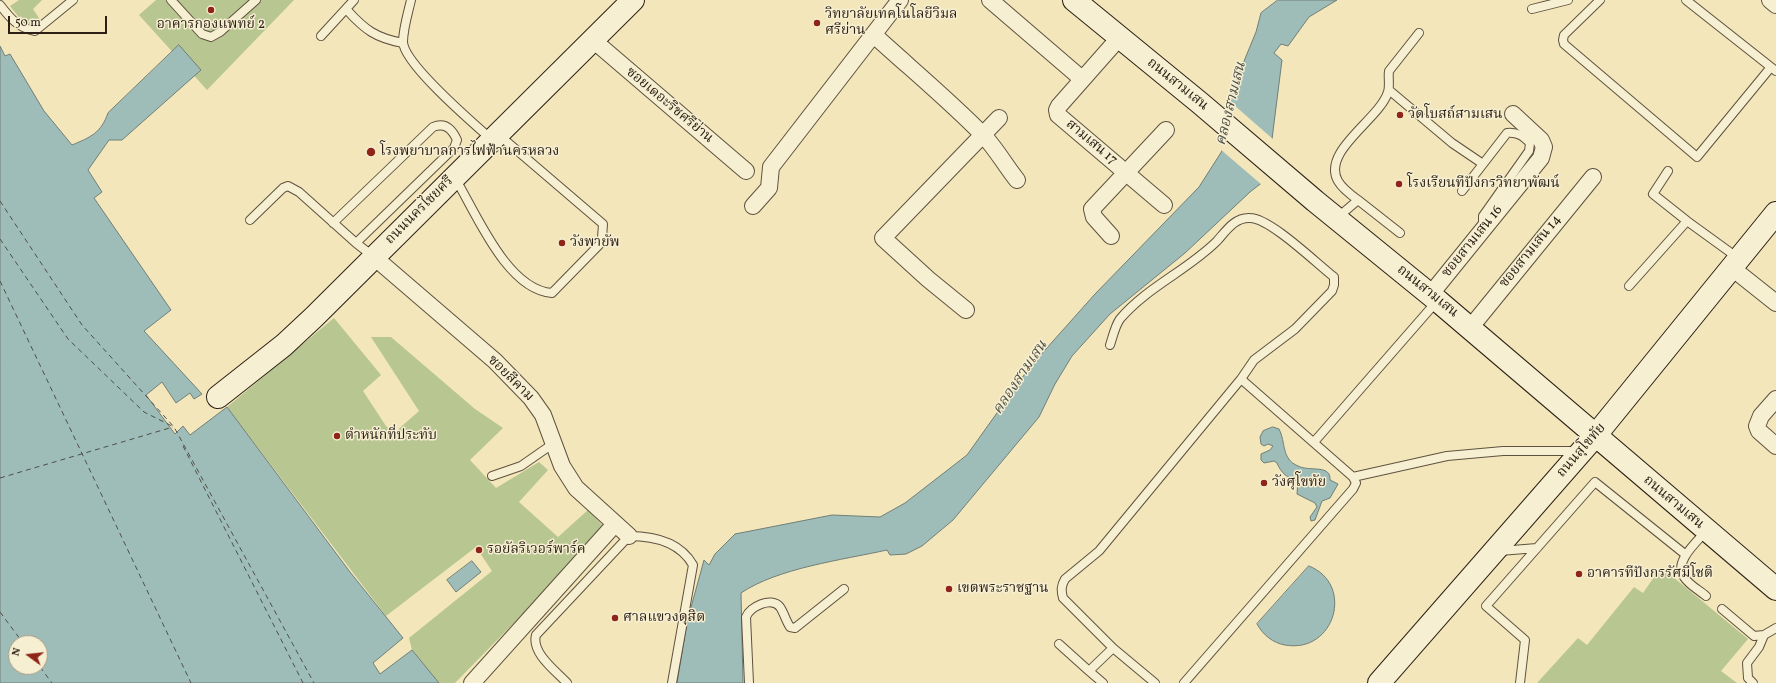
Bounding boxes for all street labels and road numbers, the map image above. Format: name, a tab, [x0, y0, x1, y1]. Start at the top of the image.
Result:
street label: ถนนสามเสน	[1143, 55, 1211, 115]
street label: ซอยเดอะริชศรีย่าน	[622, 64, 716, 148]
street label: สามเสน 17	[1062, 117, 1120, 169]
street label: ถนนนครไชยศรี	[382, 173, 458, 249]
street label: ซอยสามเสน 16	[1439, 203, 1507, 281]
street label: ซอยสามเสน 14	[1497, 212, 1565, 292]
street label: ถนนสามเสน	[1393, 262, 1461, 322]
street label: ซอยสีคาม	[483, 352, 537, 406]
street label: ถนนสุโขทัย	[1554, 420, 1610, 482]
street label: ถนนสามเสน	[1639, 473, 1707, 533]

